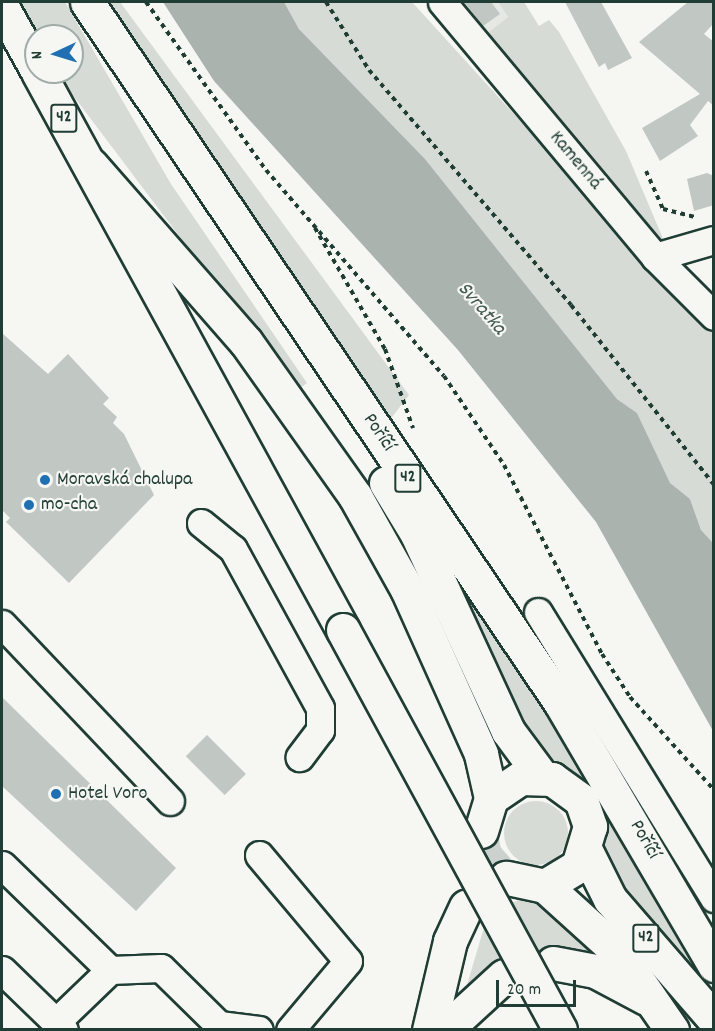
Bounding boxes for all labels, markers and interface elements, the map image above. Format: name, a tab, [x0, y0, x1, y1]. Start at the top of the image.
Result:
north arrow	[24, 24, 84, 84]
text: N	[26, 50, 49, 60]
road number: 42	[49, 103, 79, 133]
street label: Kamenná	[543, 127, 607, 195]
water label: Svratka	[451, 277, 511, 341]
street label: Poříčí	[357, 409, 399, 457]
road number: 42	[393, 463, 423, 493]
place label: Moravská chalupa	[57, 468, 192, 492]
marker: Moravská chalupa	[38, 473, 52, 487]
place label: mo-cha	[41, 493, 97, 517]
marker: mo-cha	[22, 498, 36, 512]
place label: Hotel Voro	[68, 782, 147, 806]
marker: Hotel Voro	[49, 787, 63, 801]
street label: Poříčí	[623, 816, 665, 864]
road number: 42	[631, 923, 661, 953]
scale bar	[499, 968, 578, 1006]
text: 20 m	[507, 978, 541, 1003]

